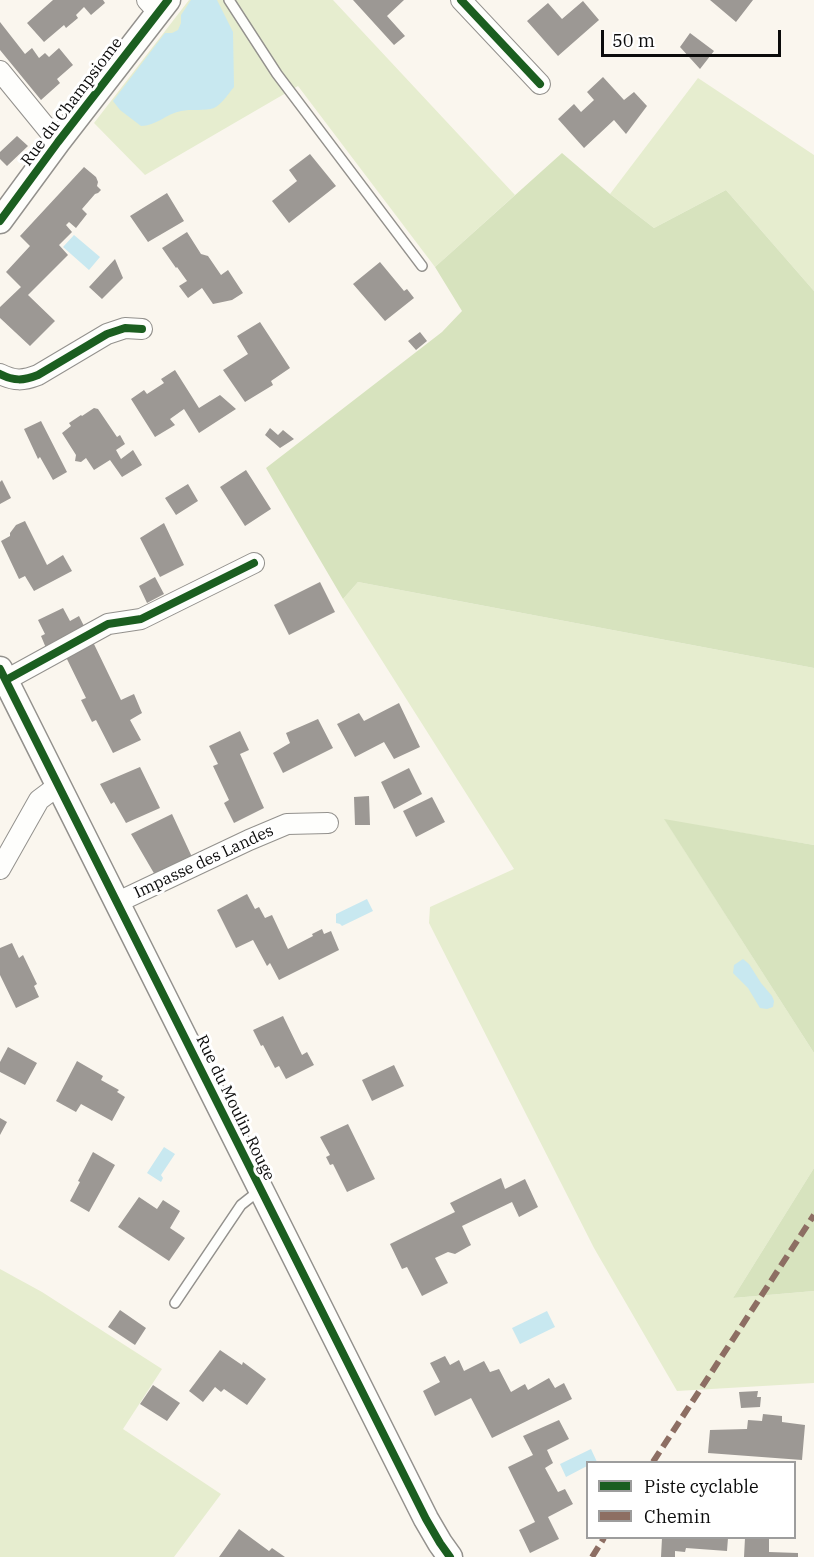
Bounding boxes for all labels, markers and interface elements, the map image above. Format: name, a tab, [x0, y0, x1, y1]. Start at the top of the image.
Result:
scale bar	[604, 18, 784, 56]
text: 50 m	[612, 29, 655, 52]
street label: Rue du Champsiome	[17, 34, 127, 170]
street label: Impasse des Landes	[131, 821, 277, 903]
street label: Rue du Moulin Rouge	[191, 1032, 279, 1184]
legend	[586, 1461, 796, 1539]
text: Piste cyclable	[644, 1475, 759, 1498]
text: Chemin	[644, 1505, 711, 1528]

